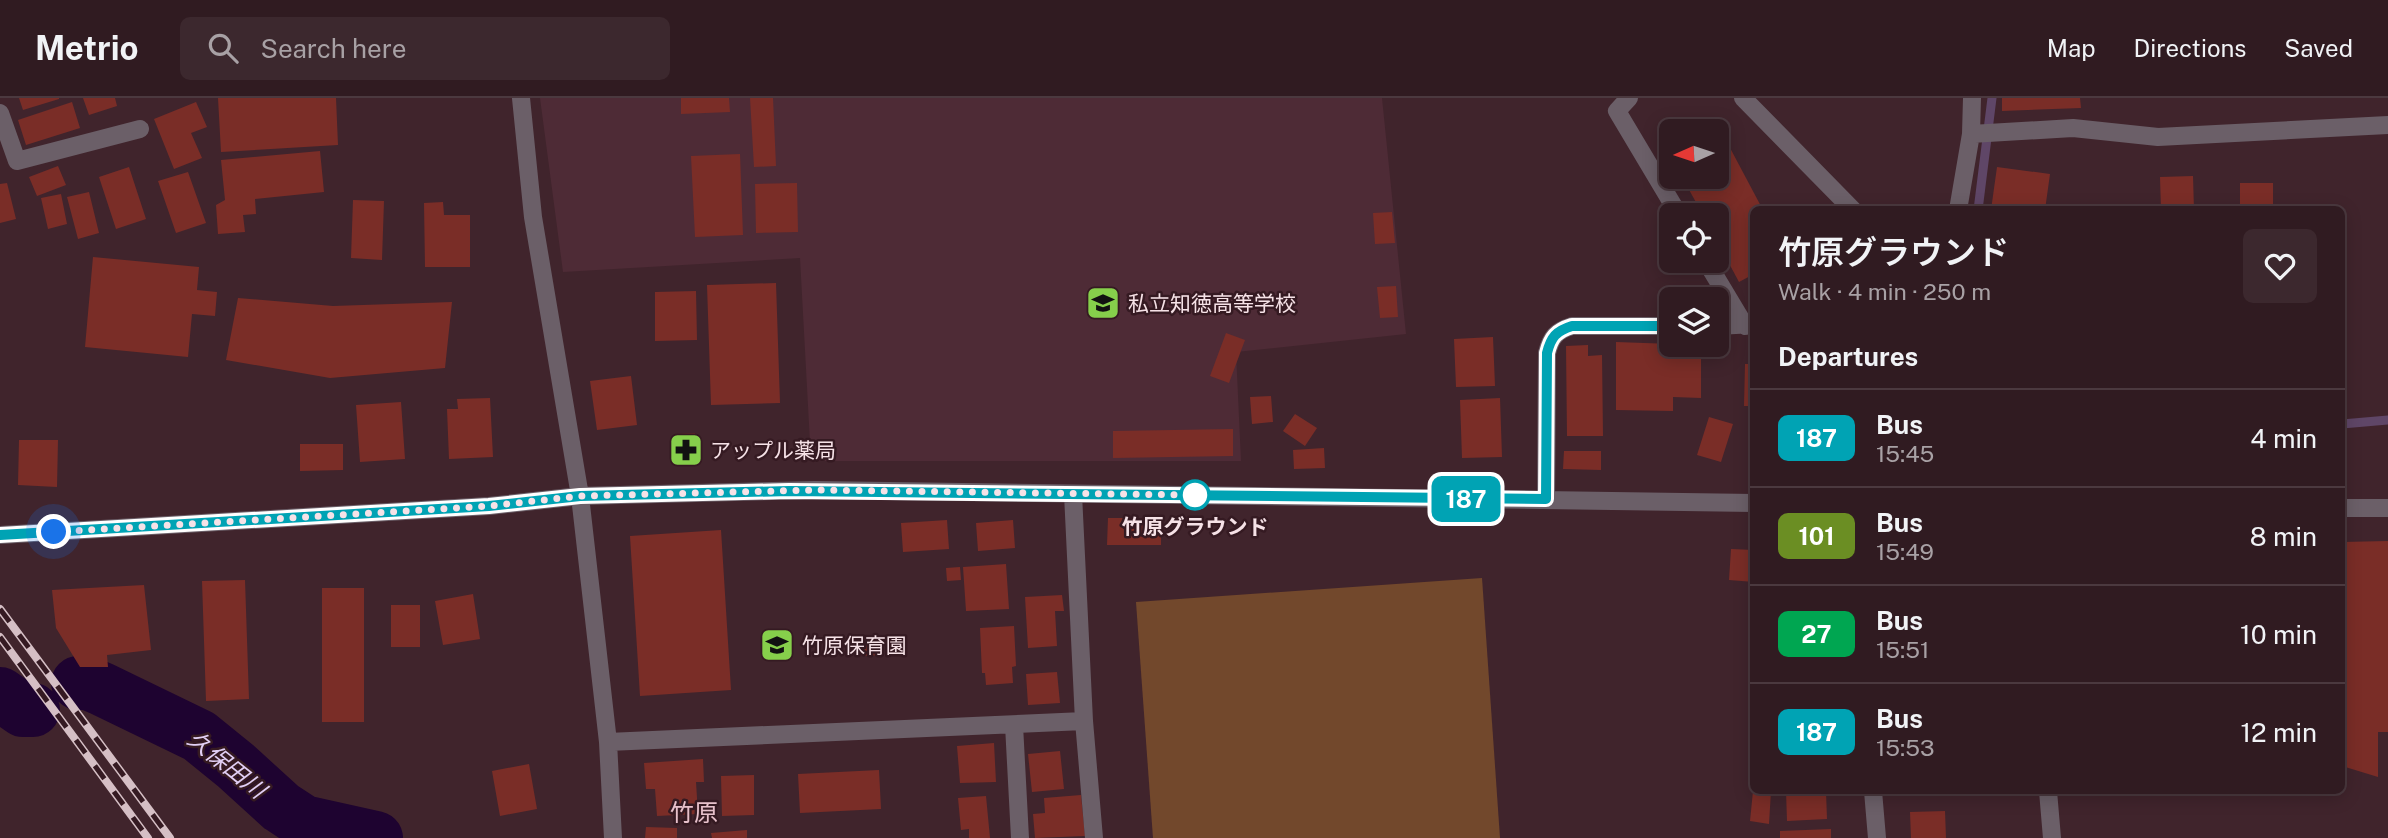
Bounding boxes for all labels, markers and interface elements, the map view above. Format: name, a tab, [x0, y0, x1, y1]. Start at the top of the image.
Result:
search box	[180, 17, 670, 80]
text: Metrio	[35, 29, 138, 67]
icon: search	[204, 29, 242, 67]
text: Search here	[260, 33, 406, 64]
text: Map	[2047, 34, 2096, 62]
text: Directions	[2134, 34, 2246, 62]
text: Saved	[2284, 34, 2353, 62]
north arrow	[1659, 119, 1729, 189]
map controls	[1659, 119, 1729, 357]
button: locate	[1659, 203, 1729, 273]
button: heart	[2243, 229, 2317, 303]
text: 竹原グラウンド	[1778, 233, 2009, 271]
text: Walk · 4 min · 250 m	[1778, 278, 1991, 305]
school or university icon: 私立知徳高等学校	[1084, 284, 1122, 322]
button: layers	[1659, 287, 1729, 357]
place label: 私立知徳高等学校	[1128, 291, 1296, 316]
text: Departures	[1778, 341, 1918, 372]
text: Bus	[1876, 409, 1923, 440]
text: 4 min	[2250, 423, 2317, 454]
text: 187	[1796, 424, 1837, 452]
pharmacy icon: アップル薬局	[667, 431, 705, 469]
place label: アップル薬局	[710, 438, 836, 463]
text: 15:45	[1876, 440, 1934, 467]
line badge: 187	[1426, 476, 1506, 522]
marker: 竹原グラウンド	[1180, 480, 1210, 510]
text: 187	[1445, 485, 1487, 513]
text: Bus	[1876, 507, 1923, 538]
your location	[36, 514, 71, 549]
place label: 竹原グラウンド	[1122, 514, 1269, 539]
text: 8 min	[2250, 521, 2317, 552]
text: 101	[1798, 522, 1835, 550]
text: 15:49	[1876, 538, 1934, 565]
text: Bus	[1876, 605, 1923, 636]
text: 10 min	[2240, 619, 2317, 650]
text: 27	[1801, 620, 1832, 648]
school or university icon: 竹原保育園	[758, 626, 796, 664]
place label: 竹原保育園	[802, 633, 907, 658]
text: 15:51	[1876, 636, 1929, 663]
text: Bus	[1876, 703, 1923, 734]
text: 12 min	[2241, 717, 2317, 748]
text: 187	[1796, 718, 1837, 746]
water label: 久保田川	[183, 725, 274, 805]
text: 15:53	[1876, 734, 1935, 761]
district label: 竹原	[670, 798, 718, 826]

